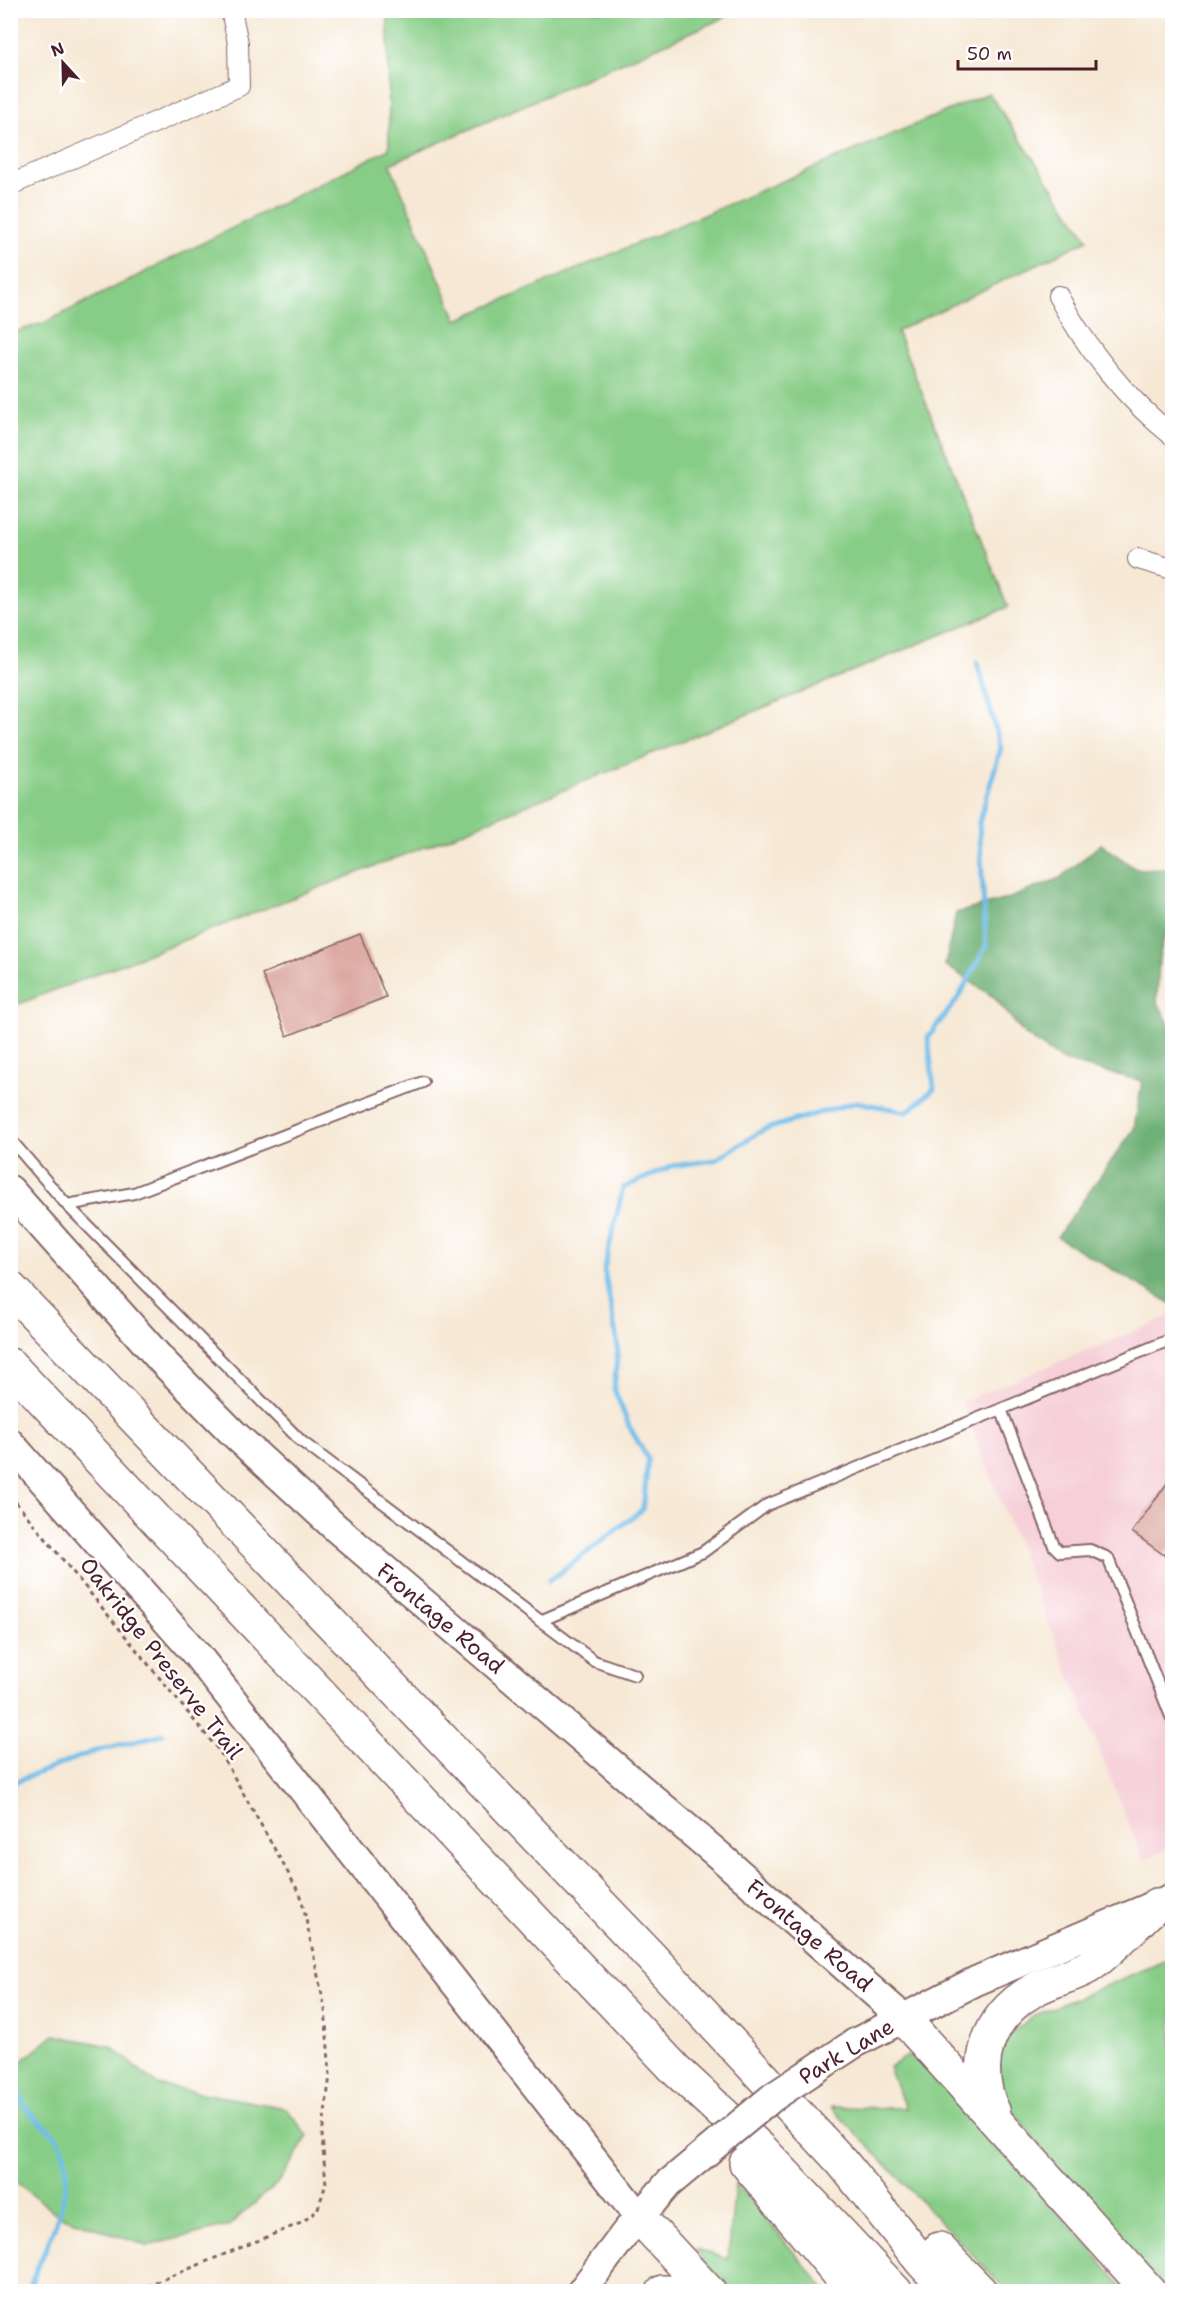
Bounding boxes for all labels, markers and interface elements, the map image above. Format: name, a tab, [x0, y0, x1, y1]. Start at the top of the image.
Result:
north arrow	[33, 33, 93, 93]
scale bar	[958, 33, 1096, 71]
text: N	[48, 37, 67, 62]
text: 50 m	[967, 42, 1012, 66]
street label: Oakridge Preserve Trail	[73, 1551, 250, 1766]
street label: Frontage Road	[371, 1556, 511, 1680]
street label: Frontage Road	[740, 1873, 879, 1998]
street label: Park Lane	[793, 2012, 899, 2091]

